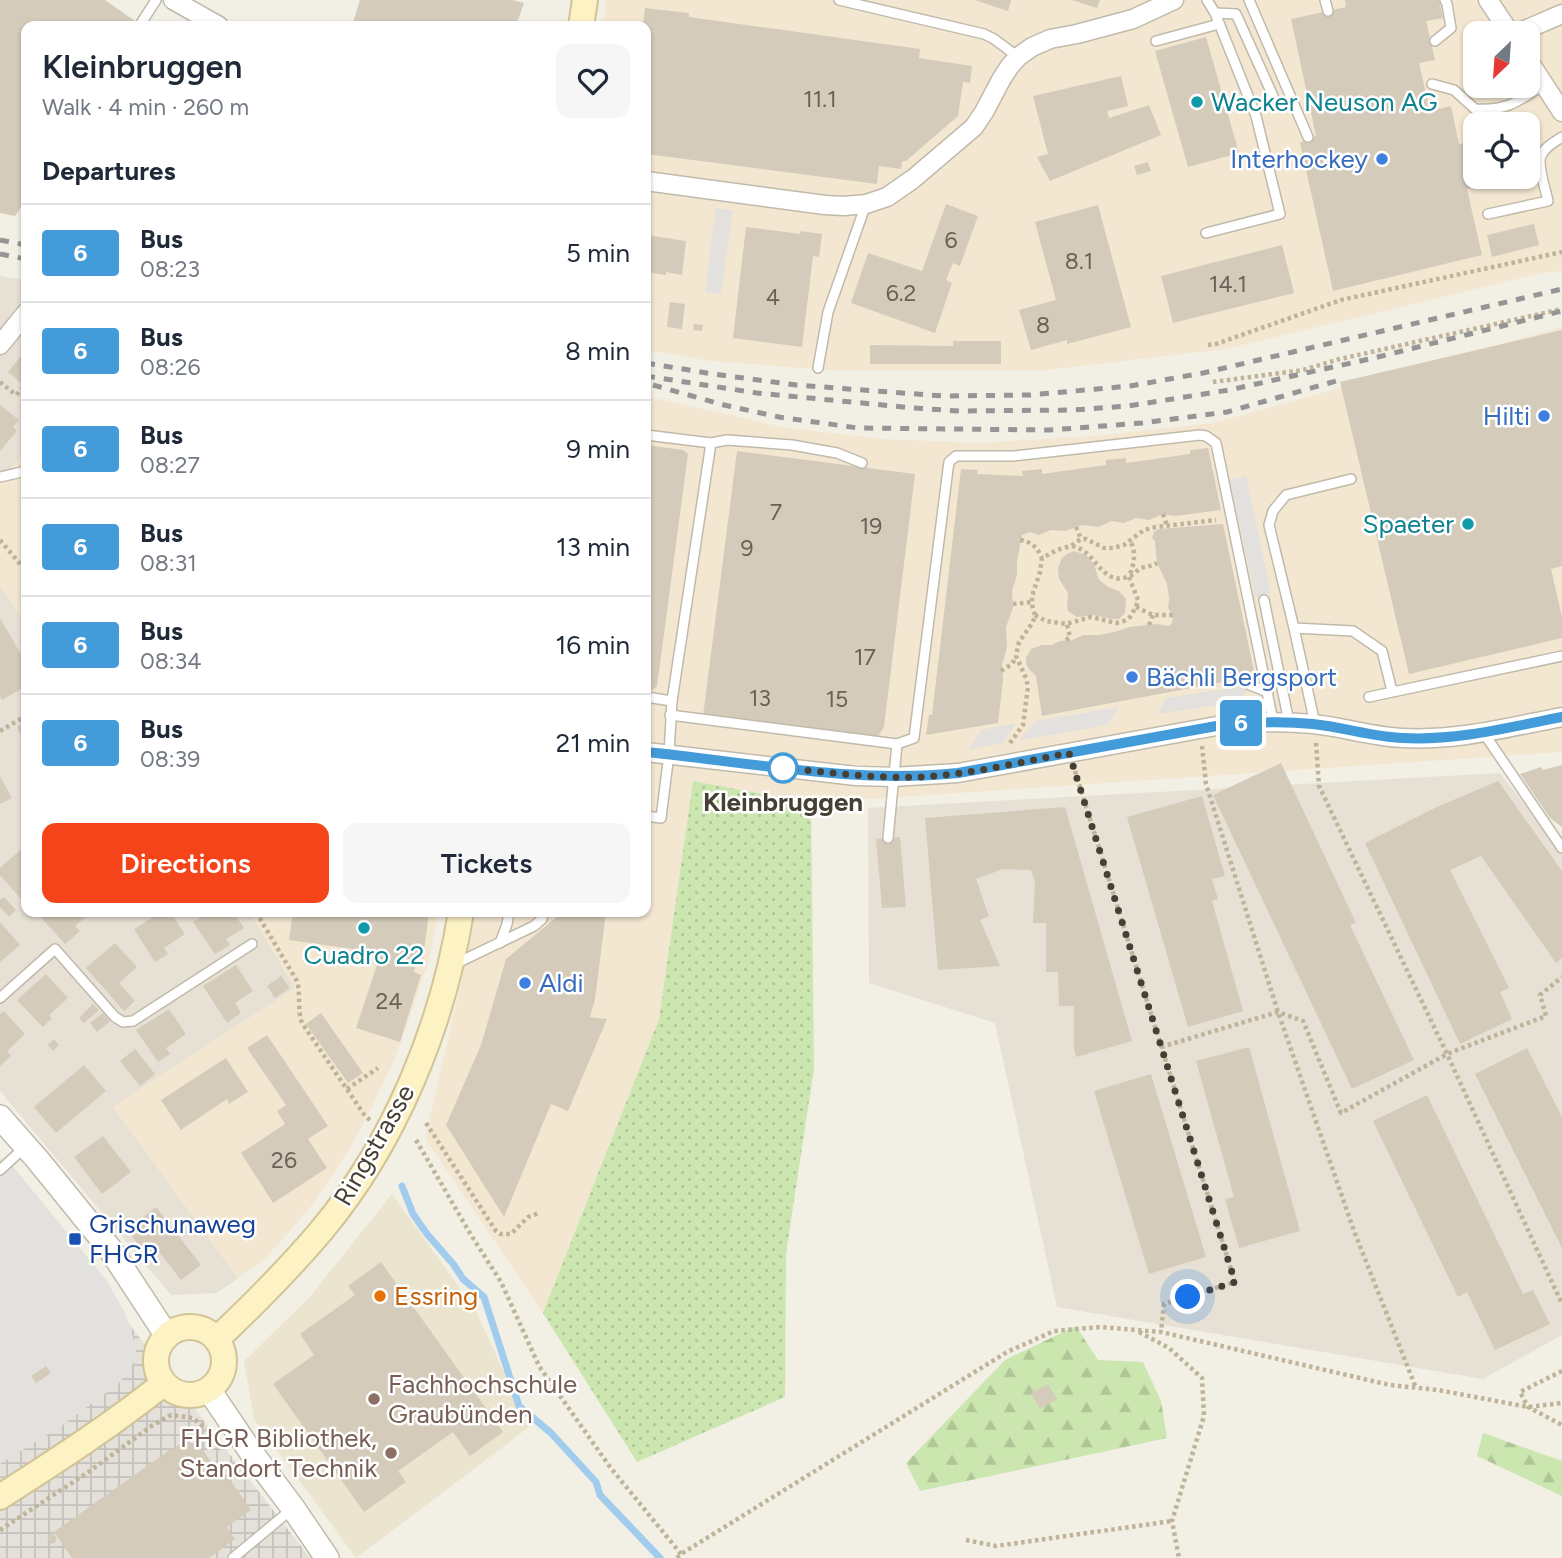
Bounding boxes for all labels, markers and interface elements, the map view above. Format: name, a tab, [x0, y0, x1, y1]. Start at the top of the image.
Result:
north arrow	[1463, 21, 1540, 98]
map controls	[1463, 21, 1540, 189]
button: heart	[556, 44, 630, 118]
text: Kleinbruggen	[42, 47, 242, 86]
house number: 11.1	[803, 85, 837, 113]
place label: Wacker Neuson AG	[1211, 86, 1438, 118]
text: Walk · 4 min · 260 m	[42, 93, 249, 121]
marker: Wacker Neuson AG	[1189, 94, 1205, 110]
button: locate	[1463, 112, 1540, 189]
place label: Interhockey	[1230, 143, 1368, 175]
marker: Interhockey	[1374, 151, 1390, 167]
text: Departures	[42, 155, 176, 187]
text: Bus	[140, 223, 183, 255]
house number: 6	[944, 226, 958, 254]
text: 5 min	[566, 237, 630, 269]
text: 6	[74, 238, 87, 267]
house number: 8.1	[1065, 247, 1093, 275]
text: 08:23	[140, 255, 200, 283]
house number: 14.1	[1209, 270, 1247, 298]
house number: 6.2	[886, 279, 916, 307]
house number: 4	[766, 283, 780, 311]
house number: 8	[1036, 311, 1050, 339]
text: Bus	[140, 321, 183, 353]
text: 8 min	[565, 335, 630, 367]
text: 6	[74, 336, 87, 365]
text: 08:26	[140, 353, 201, 381]
place label: Hilti	[1483, 400, 1530, 432]
marker: Hilti	[1536, 408, 1552, 424]
text: Bus	[140, 419, 183, 451]
text: 9 min	[566, 433, 630, 465]
text: 6	[74, 434, 87, 463]
text: 08:27	[140, 451, 200, 479]
house number: 7	[770, 498, 782, 526]
place label: Spaeter	[1362, 508, 1454, 540]
house number: 19	[860, 512, 882, 540]
marker: Spaeter	[1460, 516, 1476, 532]
text: Bus	[140, 517, 183, 549]
text: 13 min	[556, 531, 630, 563]
text: 6	[74, 532, 87, 561]
house number: 9	[740, 534, 754, 562]
text: 08:31	[140, 549, 197, 577]
text: Bus	[140, 615, 183, 647]
text: 16 min	[555, 629, 630, 661]
text: 6	[74, 630, 87, 659]
house number: 17	[854, 643, 876, 671]
text: 08:34	[140, 647, 201, 675]
place label: Bächli Bergsport	[1146, 661, 1337, 693]
marker: Bächli Bergsport	[1124, 669, 1140, 685]
house number: 13	[749, 684, 771, 712]
house number: 15	[826, 685, 848, 713]
line badge: 6	[1218, 700, 1264, 746]
text: 6	[1234, 708, 1248, 737]
text: Bus	[140, 713, 183, 745]
text: 21 min	[556, 727, 630, 759]
text: 6	[74, 728, 87, 757]
text: 08:39	[140, 745, 200, 773]
marker: Kleinbruggen	[768, 753, 798, 783]
place label: Kleinbruggen	[703, 786, 863, 818]
button: Directions	[42, 823, 329, 903]
button: Tickets	[343, 823, 630, 903]
marker: Cuadro 22	[356, 920, 372, 936]
place label: Cuadro 22	[303, 939, 425, 971]
place label: Aldi	[539, 967, 584, 999]
marker: Aldi	[517, 975, 533, 991]
house number: 24	[375, 987, 403, 1015]
street label: Ringstrasse	[327, 1079, 421, 1211]
house number: 26	[271, 1146, 297, 1174]
place label: Grischunaweg FHGR	[89, 1208, 256, 1270]
marker: Grischunaweg FHGR	[67, 1231, 83, 1247]
your location	[1170, 1279, 1205, 1314]
place label: Essring	[394, 1280, 478, 1312]
marker: Essring	[372, 1288, 388, 1304]
place label: Fachhochschule Graubünden	[388, 1368, 577, 1430]
marker: Fachhochschule Graubünden	[366, 1391, 382, 1407]
place label: FHGR Bibliothek, Standort Technik	[179, 1422, 377, 1484]
marker: FHGR Bibliothek, Standort Technik	[383, 1445, 399, 1461]

